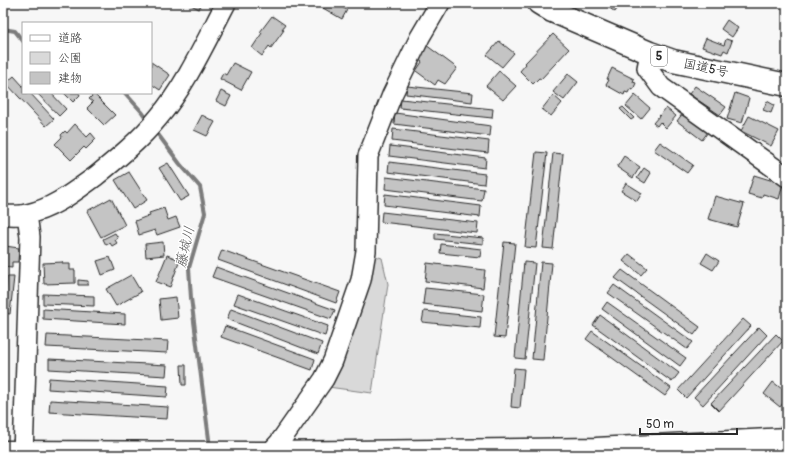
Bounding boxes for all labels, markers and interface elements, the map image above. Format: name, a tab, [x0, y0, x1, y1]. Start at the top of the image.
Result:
legend	[22, 22, 152, 94]
text: 道路	[58, 31, 82, 46]
road number: 5	[651, 46, 667, 66]
text: 公園	[58, 51, 82, 66]
street label: 国道5号	[682, 55, 730, 81]
text: 建物	[58, 71, 82, 86]
water label: 藤城川	[172, 225, 198, 269]
scale bar	[640, 410, 737, 436]
text: 50 m	[646, 417, 674, 432]

